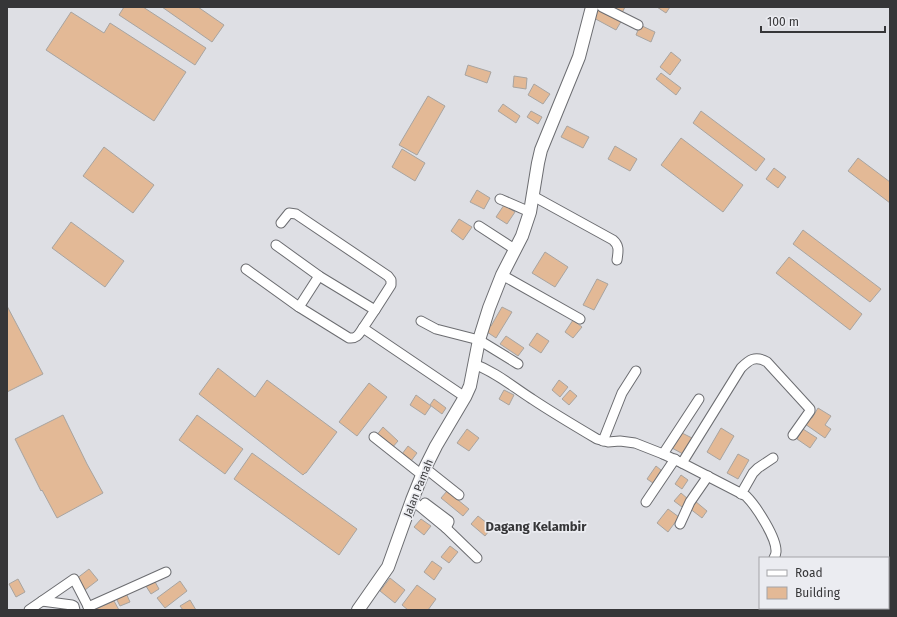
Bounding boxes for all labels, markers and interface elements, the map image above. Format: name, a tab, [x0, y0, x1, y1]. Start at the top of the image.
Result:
scale bar	[761, 8, 885, 34]
text: 100 m	[767, 15, 799, 29]
street label: Jalan Pamah	[401, 457, 436, 519]
district label: Dagang Kelambir	[486, 519, 587, 534]
legend	[759, 557, 889, 609]
text: Road	[795, 566, 823, 580]
text: Building	[795, 586, 841, 600]

